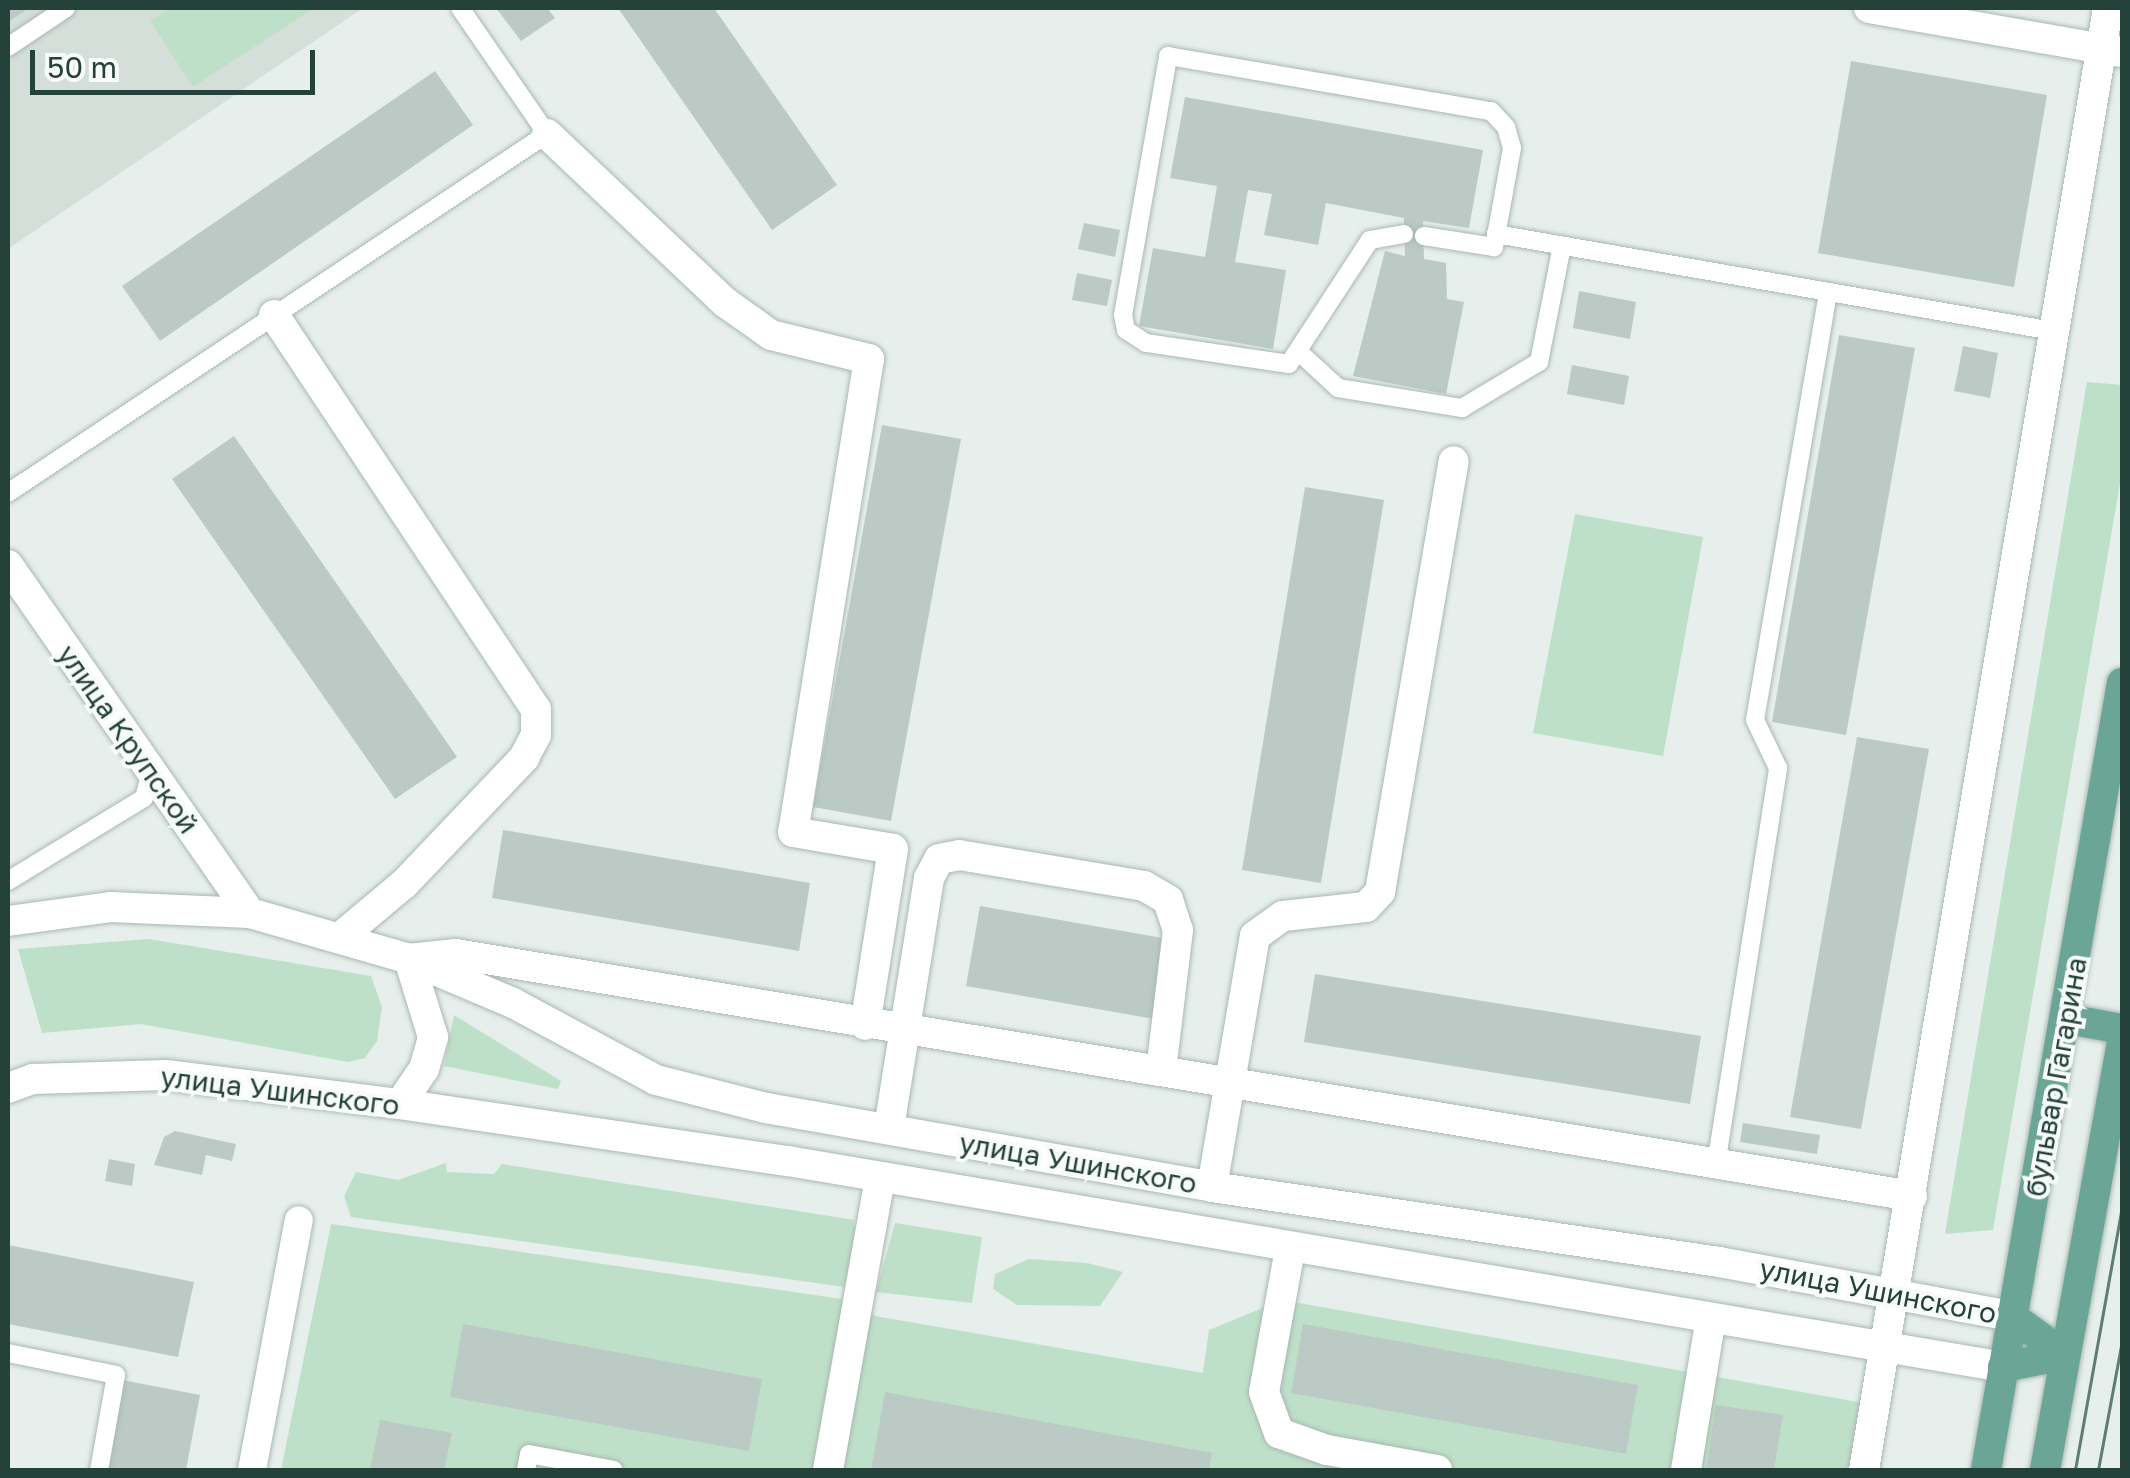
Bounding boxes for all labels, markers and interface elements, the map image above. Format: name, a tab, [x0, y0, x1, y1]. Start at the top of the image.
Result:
scale bar	[35, 30, 320, 92]
text: 50 m	[47, 49, 117, 85]
street label: улица Крупской	[50, 638, 206, 840]
street label: бульвар Гагарина	[2018, 955, 2094, 1199]
street label: улица Ушинского	[159, 1060, 401, 1122]
street label: улица Ушинского	[957, 1126, 1199, 1200]
street label: улица Ушинского	[1757, 1252, 1999, 1330]

